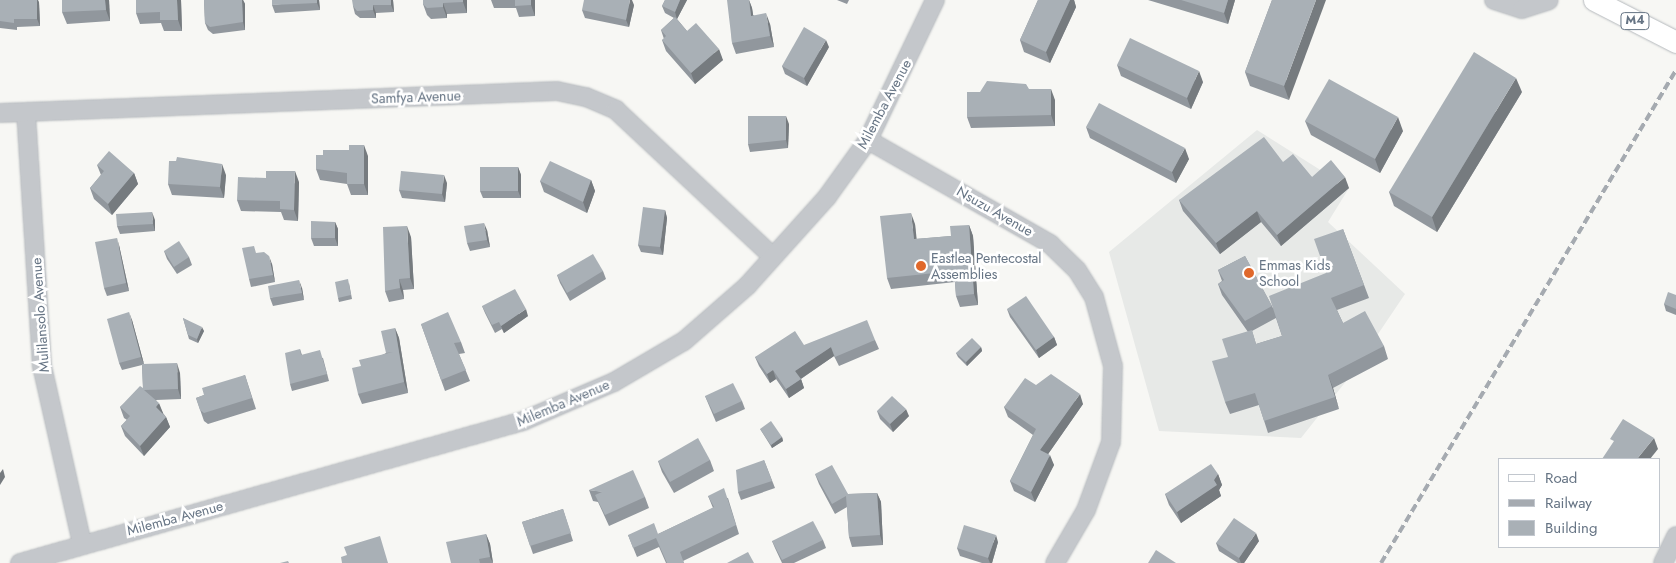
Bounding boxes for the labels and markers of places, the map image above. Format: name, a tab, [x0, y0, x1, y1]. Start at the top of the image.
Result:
place label: Eastlea Pentecostal Assemblies	[931, 250, 1041, 282]
place label: Emmas Kids School	[1259, 257, 1330, 290]
marker: Eastlea Pentecostal Assemblies	[915, 260, 927, 272]
marker: Emmas Kids School	[1243, 267, 1255, 279]

